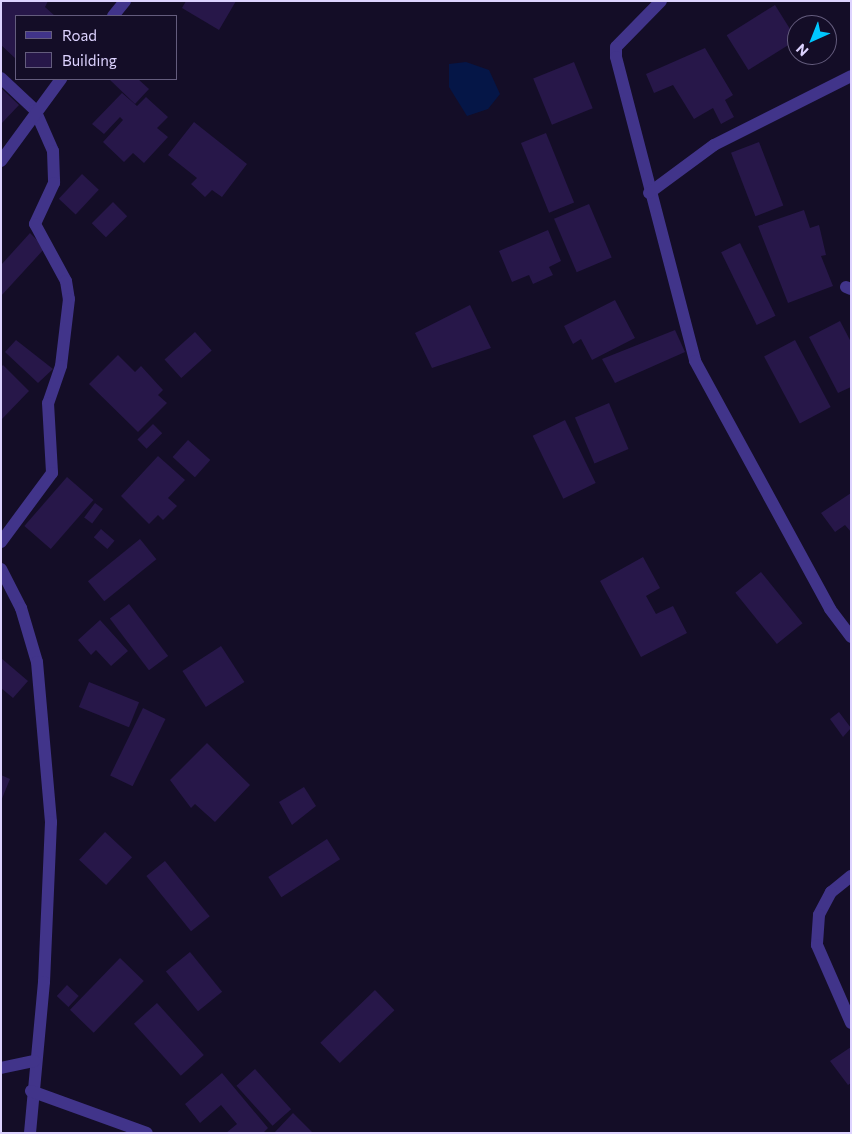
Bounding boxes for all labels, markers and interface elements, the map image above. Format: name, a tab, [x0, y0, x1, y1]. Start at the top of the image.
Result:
legend	[15, 15, 178, 80]
north arrow	[787, 15, 837, 65]
text: Road	[62, 26, 97, 44]
text: N	[792, 41, 812, 60]
text: Building	[62, 51, 117, 69]

